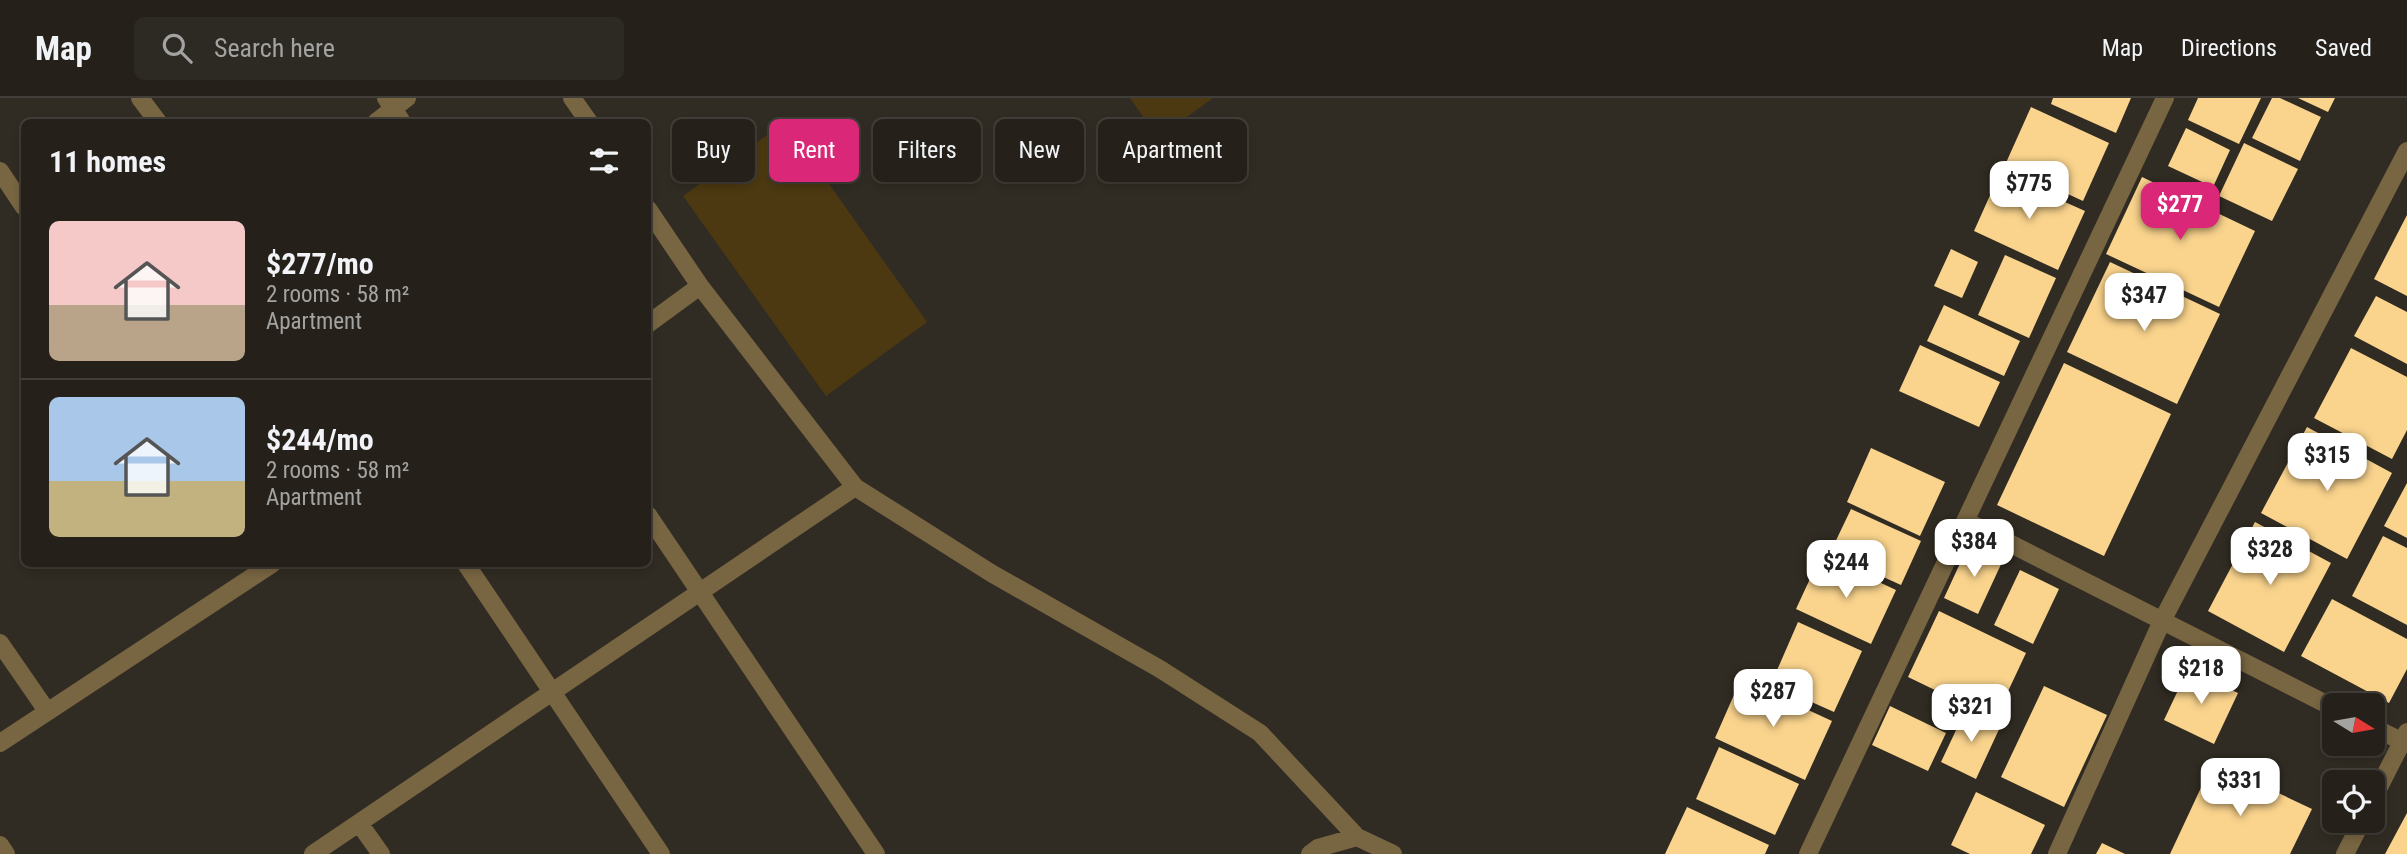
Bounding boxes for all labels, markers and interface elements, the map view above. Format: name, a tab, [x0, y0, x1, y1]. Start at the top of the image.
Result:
search box	[134, 17, 624, 80]
text: Map	[35, 29, 92, 68]
icon: search	[158, 29, 196, 67]
text: Search here	[214, 33, 335, 63]
text: Map	[2102, 34, 2143, 62]
text: Directions	[2181, 34, 2277, 62]
text: Saved	[2315, 34, 2372, 62]
chip: Buy	[672, 119, 755, 182]
chip: Rent	[769, 119, 859, 182]
chip: Filters	[873, 119, 981, 182]
chip: New	[995, 119, 1084, 182]
chip: Apartment	[1098, 119, 1247, 182]
icon: filters	[585, 142, 623, 180]
text: 11 homes	[49, 144, 166, 179]
pin: $775	[1988, 162, 2070, 221]
text: $775	[2006, 170, 2052, 197]
pin: $277	[2139, 183, 2221, 242]
text: $277	[2157, 191, 2203, 218]
text: $277/mo	[266, 246, 374, 281]
icon: home	[105, 249, 189, 333]
pin: $347	[2103, 274, 2185, 333]
text: 2 rooms · 58 m²	[266, 281, 409, 308]
text: $347	[2121, 282, 2167, 309]
text: Apartment	[266, 308, 362, 335]
text: $244/mo	[266, 422, 374, 457]
icon: home	[105, 425, 189, 509]
pin: $315	[2286, 434, 2368, 493]
text: $315	[2304, 442, 2350, 469]
text: 2 rooms · 58 m²	[266, 457, 409, 484]
text: Apartment	[266, 484, 362, 511]
pin: $384	[1933, 519, 2015, 579]
text: $384	[1951, 528, 1997, 555]
pin: $328	[2229, 528, 2311, 587]
text: $328	[2247, 536, 2293, 563]
pin: $244	[1805, 540, 1887, 600]
text: $244	[1823, 549, 1869, 576]
pin: $218	[2160, 646, 2242, 706]
text: $218	[2178, 655, 2224, 682]
pin: $287	[1732, 670, 1814, 729]
text: $287	[1750, 678, 1796, 705]
pin: $321	[1930, 684, 2012, 744]
text: $321	[1948, 693, 1994, 720]
north arrow	[2322, 693, 2385, 756]
map controls	[2322, 693, 2385, 833]
pin: $331	[2199, 758, 2281, 818]
text: $331	[2217, 767, 2263, 794]
button: locate	[2322, 770, 2385, 833]

